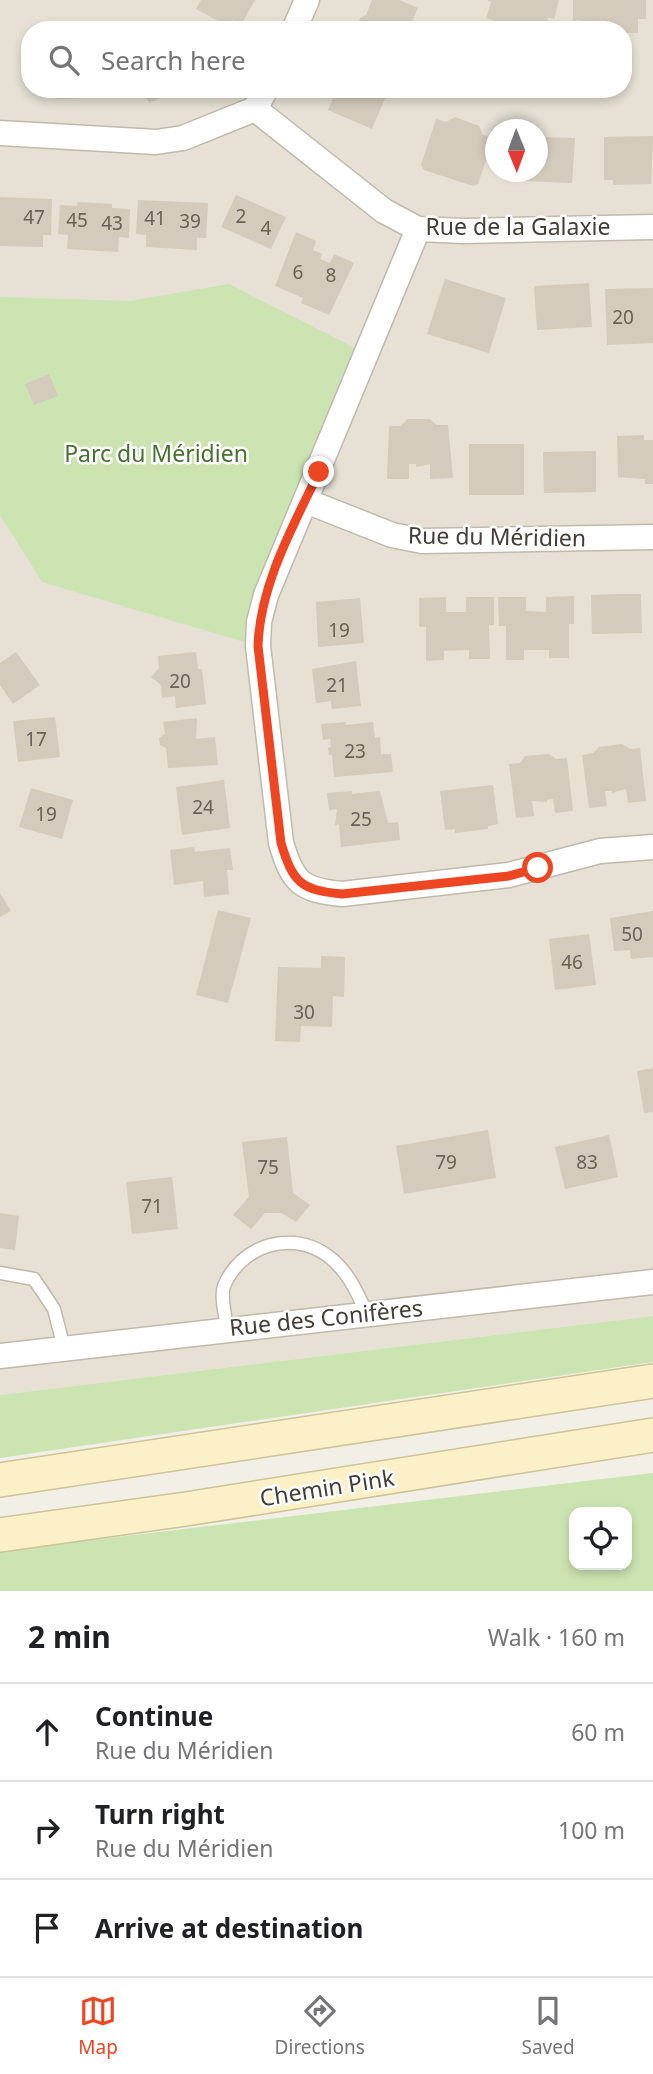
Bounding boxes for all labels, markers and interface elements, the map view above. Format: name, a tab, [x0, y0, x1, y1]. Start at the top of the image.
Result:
search box	[21, 21, 632, 98]
icon: search	[45, 41, 83, 79]
text: Search here	[101, 42, 246, 78]
north arrow	[485, 119, 548, 182]
house number: 2	[236, 203, 246, 229]
house number: 47	[23, 204, 45, 230]
house number: 41	[144, 205, 166, 231]
house number: 45	[66, 207, 88, 233]
house number: 39	[179, 208, 201, 234]
house number: 43	[101, 210, 123, 236]
street label: Rue de la Galaxie	[426, 210, 610, 242]
house number: 4	[261, 215, 272, 241]
house number: 6	[293, 259, 303, 285]
house number: 8	[326, 262, 336, 288]
house number: 20	[612, 304, 634, 330]
park label: Parc du Méridien	[64, 437, 248, 469]
route end	[303, 456, 334, 487]
street label: Rue du Méridien	[408, 518, 586, 554]
house number: 19	[328, 617, 350, 643]
house number: 20	[169, 668, 191, 694]
house number: 21	[326, 672, 348, 698]
house number: 17	[25, 726, 47, 752]
house number: 23	[344, 738, 366, 764]
house number: 24	[192, 794, 214, 820]
house number: 19	[35, 801, 57, 827]
house number: 25	[350, 806, 372, 832]
route start	[522, 852, 553, 883]
house number: 50	[621, 921, 643, 947]
house number: 46	[561, 949, 583, 975]
house number: 30	[293, 999, 315, 1025]
house number: 79	[435, 1149, 457, 1175]
house number: 83	[576, 1149, 598, 1175]
house number: 75	[257, 1154, 279, 1180]
house number: 71	[141, 1193, 163, 1219]
street label: Rue des Conifères	[228, 1291, 424, 1343]
street label: Chemin Pink	[257, 1460, 397, 1513]
map controls	[569, 1507, 632, 1570]
button: locate	[569, 1507, 632, 1570]
text: 2 min	[28, 1616, 111, 1657]
text: Walk · 160 m	[488, 1621, 625, 1653]
text: Continue	[95, 1698, 213, 1734]
icon: ahead	[28, 1713, 66, 1751]
text: 60 m	[571, 1716, 625, 1748]
text: Rue du Méridien	[95, 1734, 273, 1766]
text: Turn right	[95, 1796, 225, 1832]
icon: right	[28, 1811, 66, 1849]
text: 100 m	[558, 1814, 625, 1846]
text: Rue du Méridien	[95, 1832, 273, 1864]
icon: arrive	[28, 1909, 66, 1947]
text: Arrive at destination	[95, 1910, 364, 1946]
tab: Map	[78, 1992, 118, 2060]
tab: Directions	[275, 1992, 365, 2060]
tab: Saved	[521, 1992, 575, 2060]

